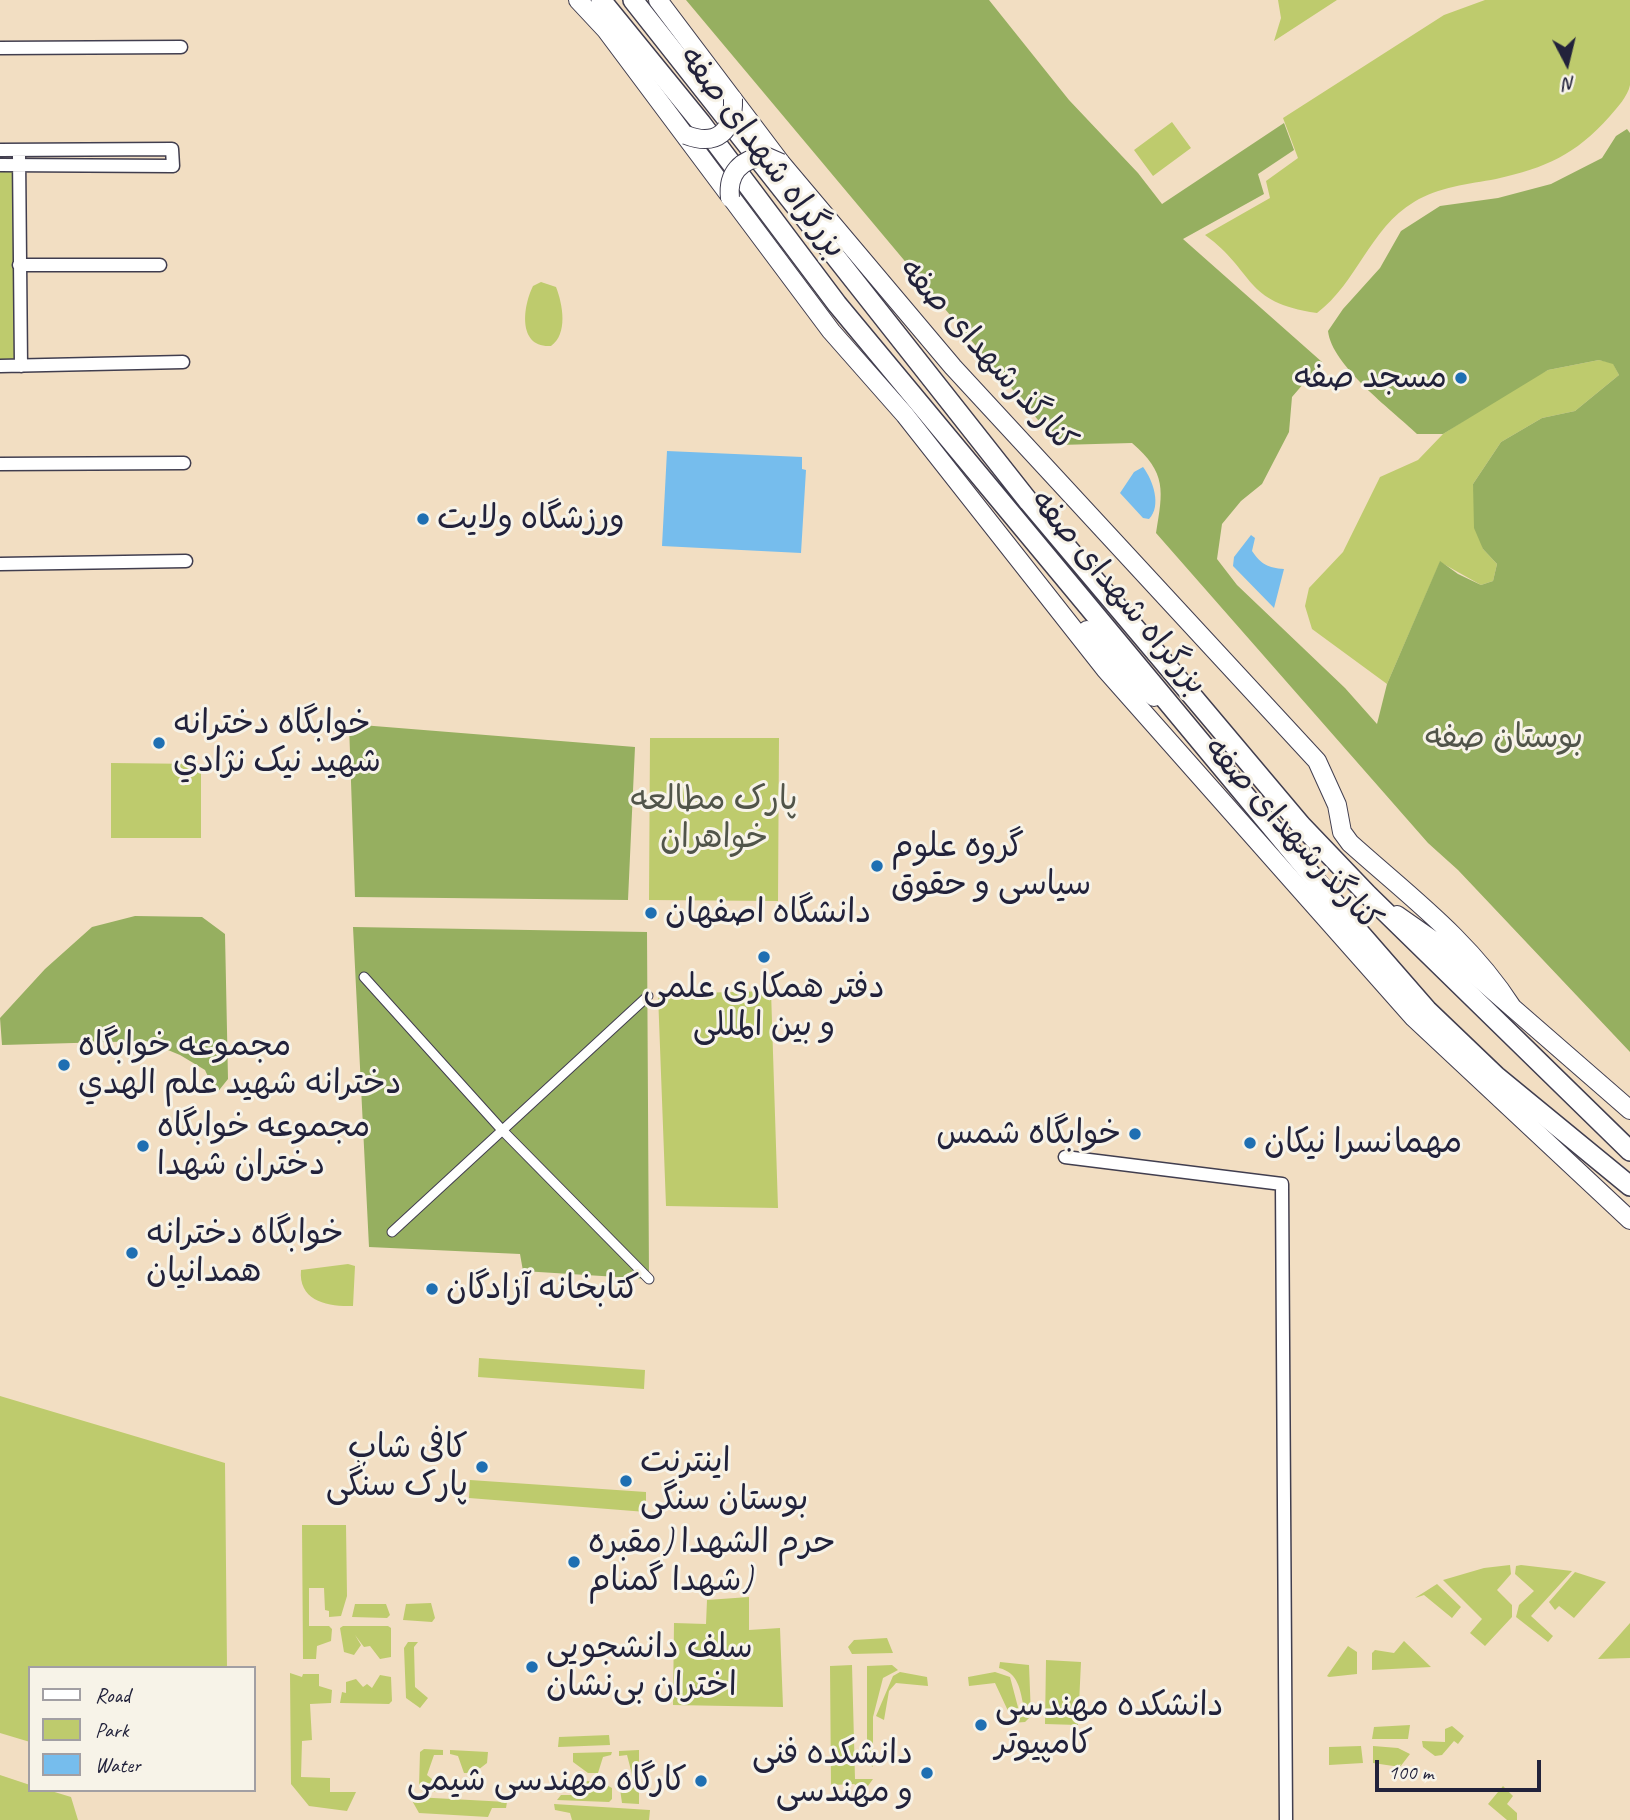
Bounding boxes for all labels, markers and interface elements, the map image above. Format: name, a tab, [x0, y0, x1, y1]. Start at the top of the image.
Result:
north arrow	[1532, 28, 1602, 98]
street label: بزرگراه شهدای صفه	[669, 39, 855, 267]
text: N	[1562, 71, 1577, 96]
street label: کنارگذرشهدای صفه	[890, 251, 1084, 461]
place label: مسجد صفه	[1294, 358, 1447, 398]
marker: مسجد صفه	[1453, 370, 1469, 386]
street label: بزرگراه شهدای صفه	[1021, 483, 1215, 703]
place label: ورزشگاه ولایت	[437, 499, 625, 539]
marker: ورزشگاه ولایت	[415, 511, 431, 527]
place label: خوابگاه دخترانه شهيد نيک نژادي	[173, 704, 381, 782]
park label: بوستان صفه	[1425, 718, 1583, 758]
street label: کنارگذرشهدای صفه	[1195, 730, 1389, 940]
marker: خوابگاه دخترانه شهيد نيک نژادي	[151, 735, 167, 751]
park label: پارک مطالعه خواهران	[630, 780, 798, 858]
place label: گروه علوم سیاسی و حقوق	[891, 827, 1091, 905]
marker: گروه علوم سیاسی و حقوق	[869, 858, 885, 874]
place label: دانشگاه اصفهان	[665, 893, 871, 933]
marker: دانشگاه اصفهان	[643, 905, 659, 921]
marker: دفتر همکاری علمی و بین المللی	[756, 949, 772, 965]
place label: دفتر همکاری علمی و بین المللی	[643, 968, 885, 1046]
place label: مجموعه خوابگاه دخترانه شهيد علم الهدي	[78, 1026, 401, 1104]
marker: مجموعه خوابگاه دخترانه شهيد علم الهدي	[56, 1057, 72, 1073]
place label: مجموعه خوابگاه دختران شهدا	[157, 1107, 370, 1185]
place label: خوابگاه شمس	[936, 1114, 1121, 1154]
place label: مهمانسرا نیکان	[1264, 1123, 1462, 1163]
marker: خوابگاه شمس	[1127, 1126, 1143, 1142]
marker: مهمانسرا نیکان	[1242, 1135, 1258, 1151]
marker: مجموعه خوابگاه دختران شهدا	[135, 1138, 151, 1154]
place label: خوابگاه دخترانه همدانیان	[146, 1214, 344, 1292]
marker: خوابگاه دخترانه همدانیان	[124, 1245, 140, 1261]
place label: کتابخانه آزادگان	[446, 1269, 640, 1309]
marker: کتابخانه آزادگان	[424, 1281, 440, 1297]
place label: کافی شاپ پارک سنگی	[326, 1428, 468, 1506]
place label: اینترنت بوستان سنگی	[640, 1442, 808, 1520]
marker: کافی شاپ پارک سنگی	[474, 1459, 490, 1475]
marker: اینترنت بوستان سنگی	[618, 1473, 634, 1489]
place label: حرم الشهدا (مقبره شهدا گمنام)	[588, 1523, 836, 1601]
marker: حرم الشهدا (مقبره شهدا گمنام)	[566, 1554, 582, 1570]
place label: سلف دانشجویی اختران بی‌نشان	[546, 1628, 753, 1706]
marker: سلف دانشجویی اختران بی‌نشان	[524, 1659, 540, 1675]
legend	[28, 1666, 256, 1792]
text: Road	[95, 1682, 130, 1708]
place label: دانشکده مهندسی کامپیوتر	[995, 1686, 1224, 1764]
text: Park	[95, 1717, 128, 1743]
marker: دانشکده مهندسی کامپیوتر	[973, 1717, 989, 1733]
place label: دانشکده فنی و مهندسی	[752, 1734, 913, 1812]
scale bar	[1378, 1746, 1544, 1790]
text: Water	[95, 1752, 141, 1778]
text: 100 m	[1388, 1759, 1433, 1785]
place label: کارگاه مهندسی شیمی	[407, 1761, 687, 1801]
marker: دانشکده فنی و مهندسی	[919, 1765, 935, 1781]
marker: کارگاه مهندسی شیمی	[693, 1773, 709, 1789]

